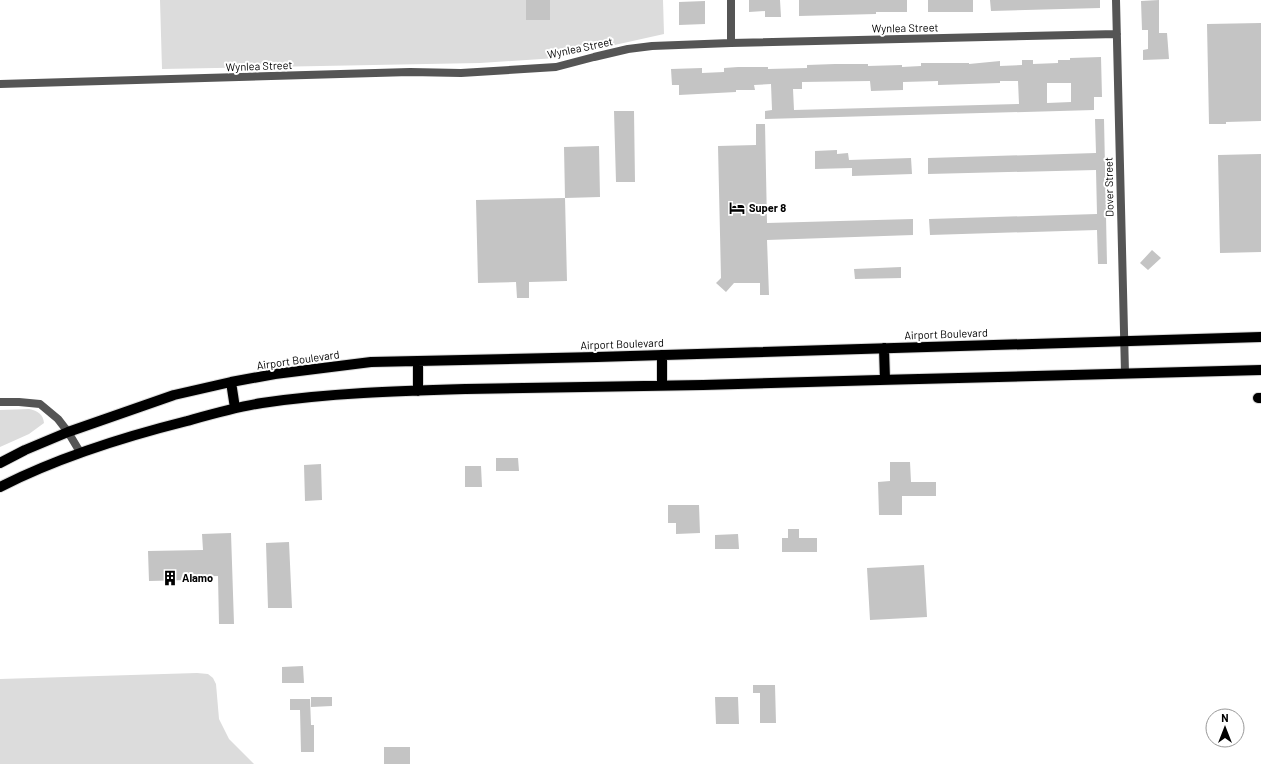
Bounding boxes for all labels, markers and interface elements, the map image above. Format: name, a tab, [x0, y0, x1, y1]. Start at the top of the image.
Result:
street label: Wynlea Street	[872, 20, 938, 35]
street label: Wynlea Street	[546, 34, 614, 61]
street label: Wynlea Street	[225, 58, 293, 73]
street label: Dover Street	[1101, 157, 1116, 217]
hotel icon: Super 8	[728, 199, 746, 217]
place label: Super 8	[749, 201, 786, 214]
street label: Airport Boulevard	[904, 326, 988, 341]
street label: Airport Boulevard	[580, 336, 664, 351]
street label: Airport Boulevard	[256, 347, 340, 372]
building icon: Alamo	[161, 569, 179, 587]
place label: Alamo	[182, 571, 213, 584]
north arrow	[1205, 708, 1245, 748]
text: N	[1221, 711, 1229, 724]

